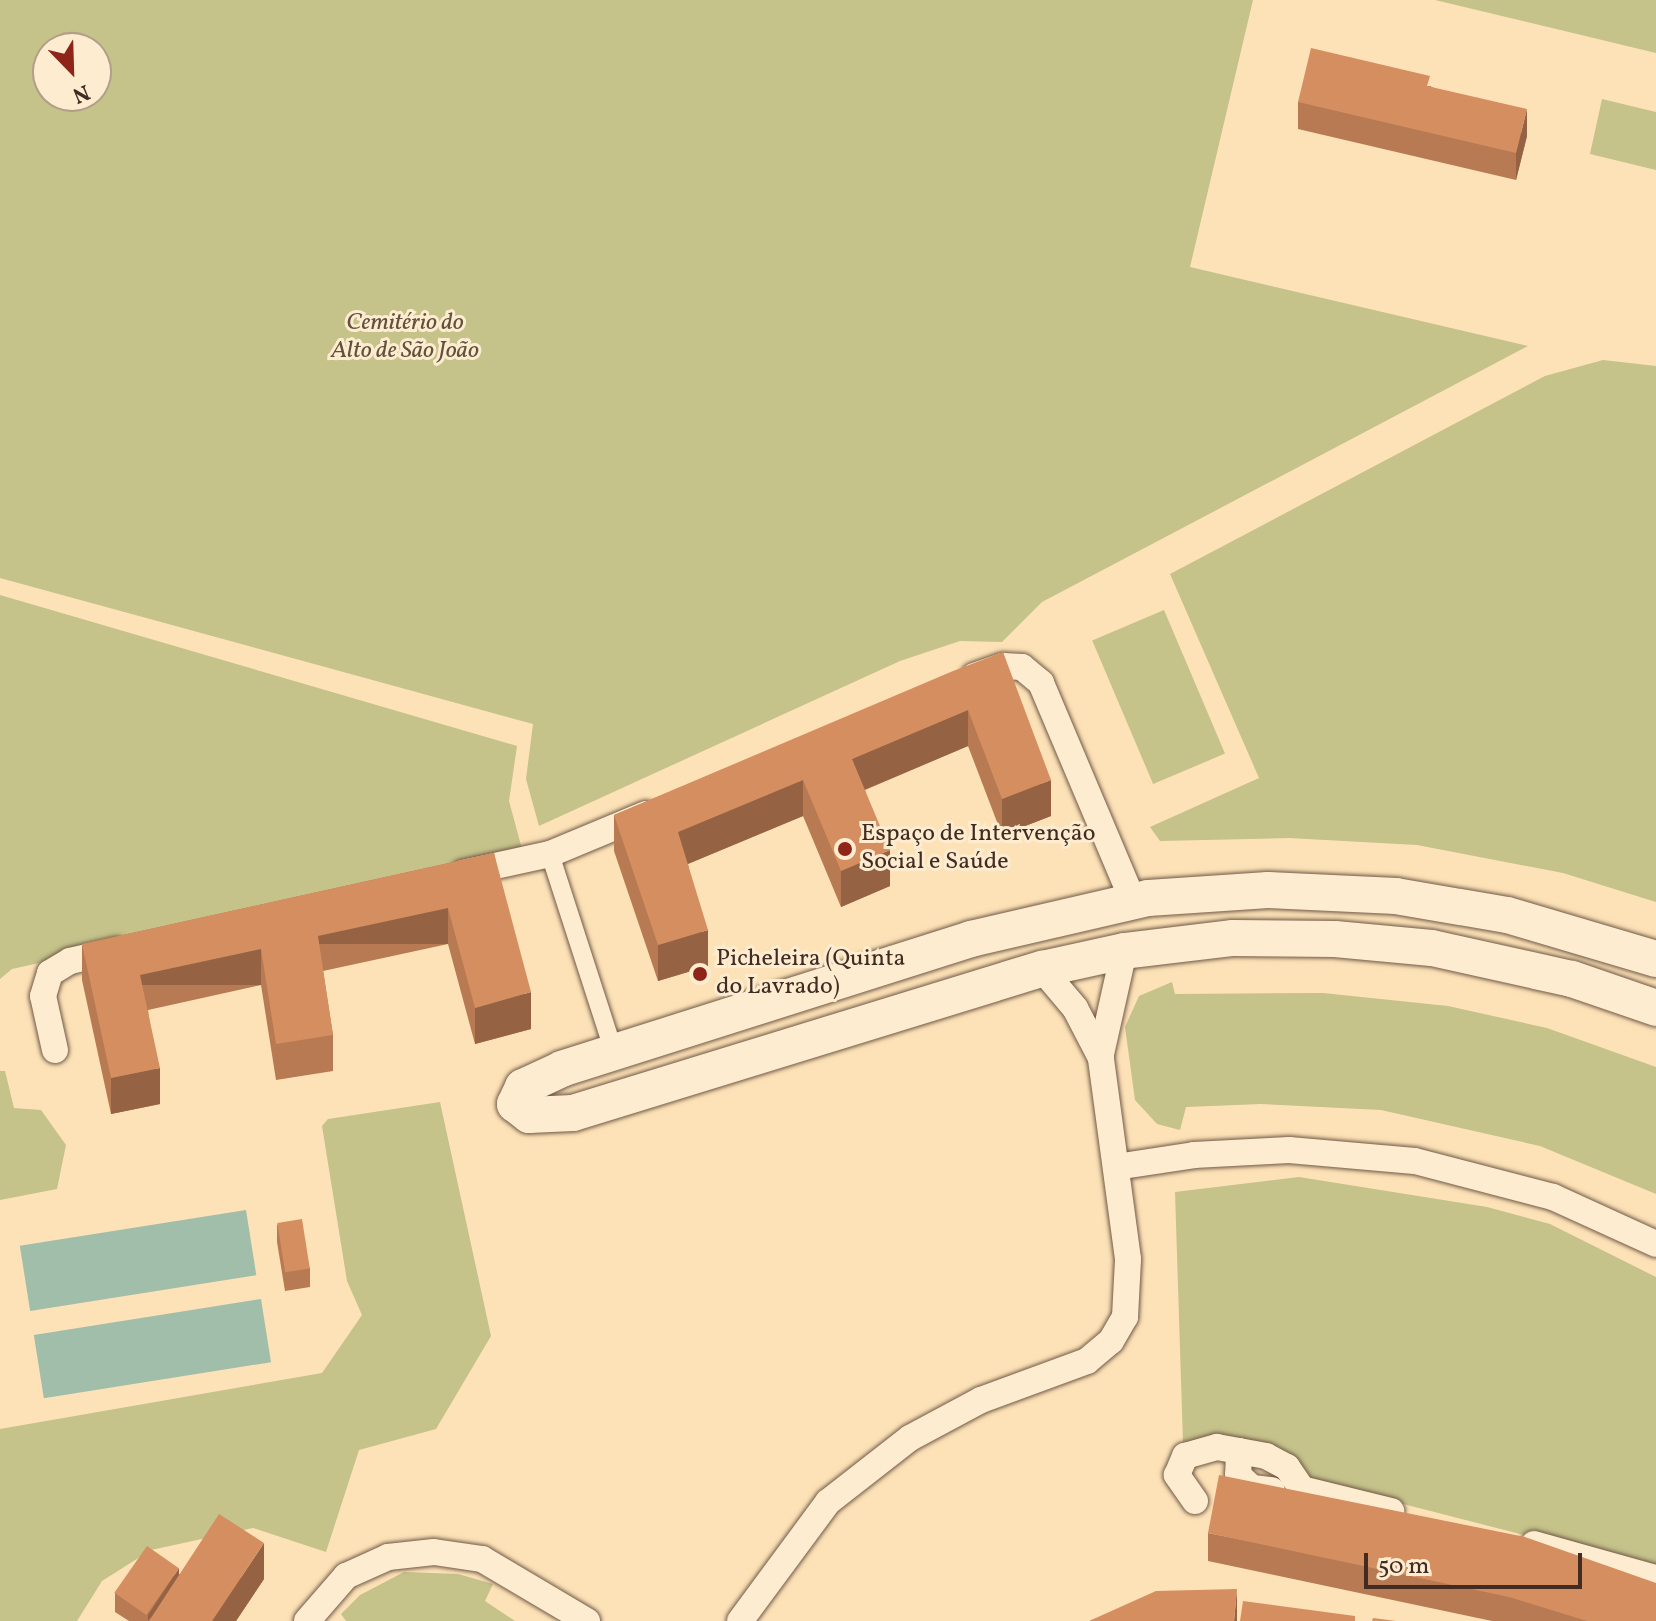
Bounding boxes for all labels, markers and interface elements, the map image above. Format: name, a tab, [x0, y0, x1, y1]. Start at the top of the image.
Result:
north arrow	[32, 32, 112, 112]
text: N	[67, 75, 94, 110]
park label: Cemitério do Alto de São João	[331, 310, 479, 366]
place label: Espaço de Intervenção Social e Saúde	[861, 821, 1095, 877]
marker: Espaço de Intervenção Social e Saúde	[836, 840, 854, 858]
place label: Picheleira (Quinta do Lavrado)	[716, 946, 906, 1002]
marker: Picheleira (Quinta do Lavrado)	[691, 965, 709, 983]
scale bar	[1368, 1537, 1586, 1587]
text: 50 m	[1378, 1550, 1430, 1584]

